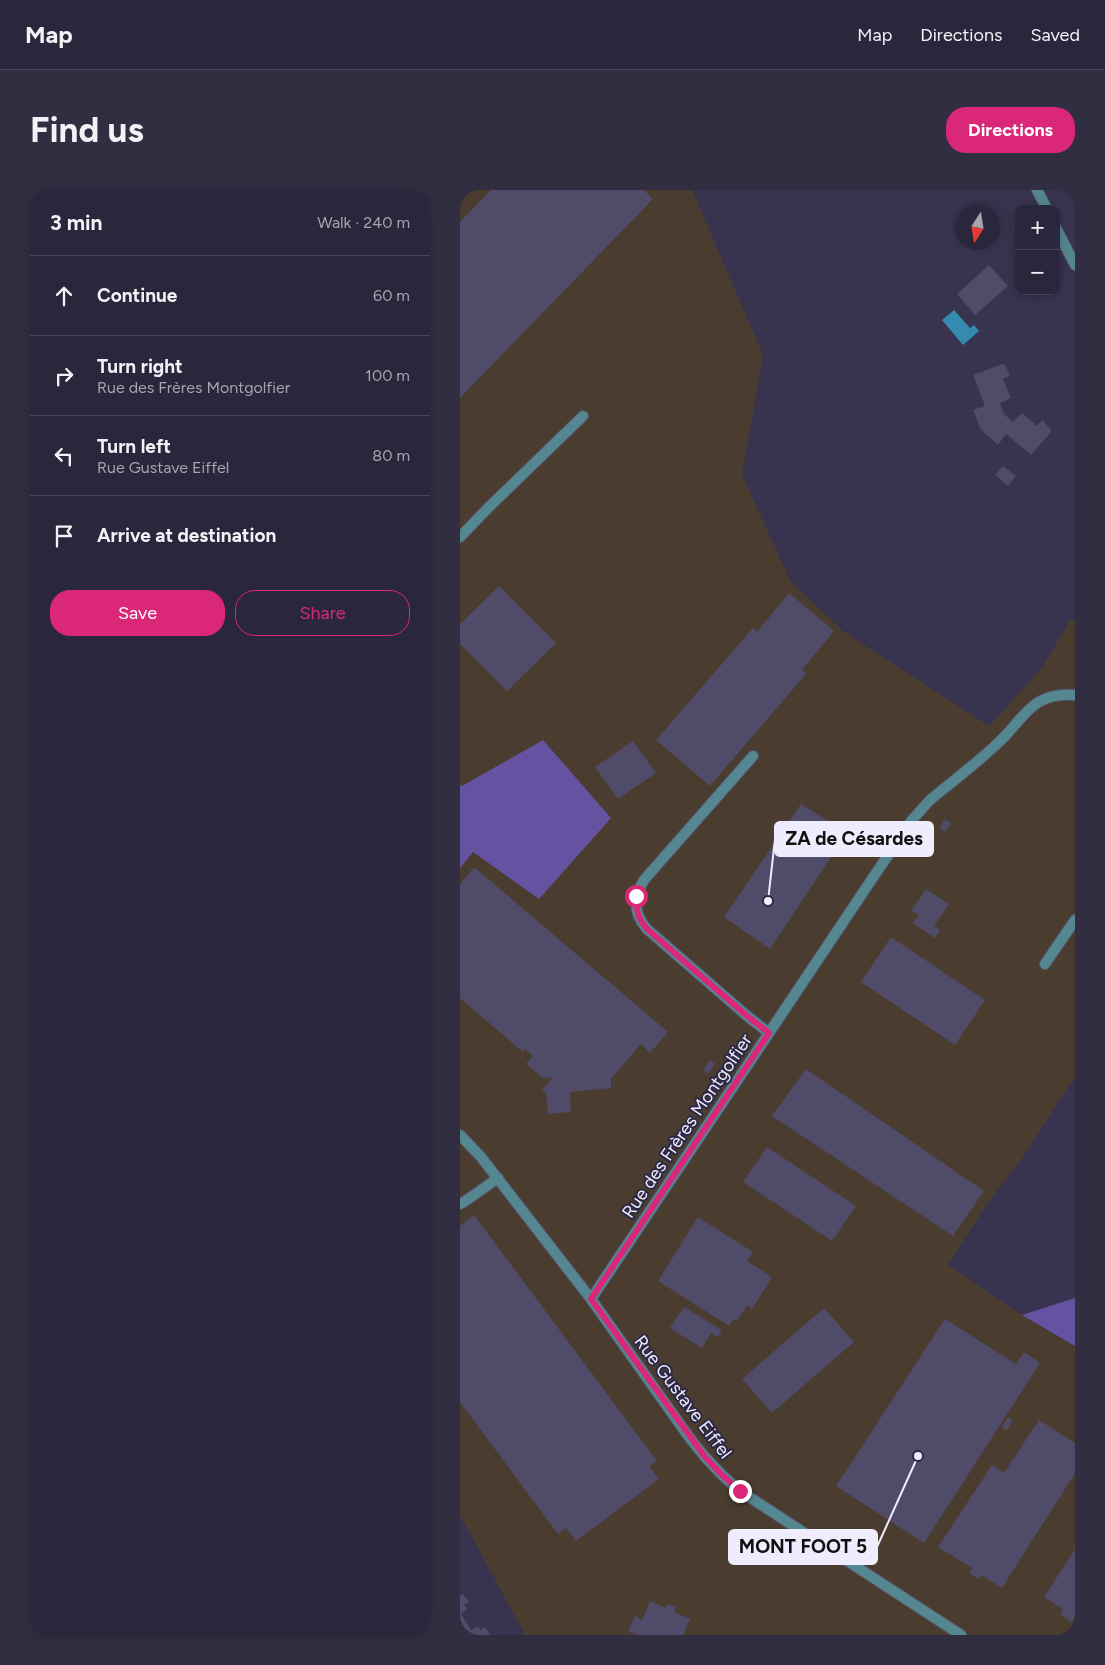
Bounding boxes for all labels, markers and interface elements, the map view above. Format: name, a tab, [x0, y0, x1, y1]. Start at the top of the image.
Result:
text: Map	[25, 20, 73, 49]
text: Map	[857, 24, 892, 46]
text: Directions	[920, 24, 1002, 46]
text: Saved	[1030, 24, 1080, 46]
button: Directions	[946, 107, 1075, 153]
text: Find us	[30, 109, 144, 151]
north arrow	[955, 205, 1000, 250]
map controls	[1015, 205, 1060, 295]
button: +	[1015, 205, 1060, 250]
text: 3 min	[50, 210, 102, 235]
text: Walk · 240 m	[317, 213, 410, 232]
button: −	[1015, 250, 1060, 295]
icon: ahead	[50, 282, 78, 310]
text: Continue	[97, 284, 177, 307]
text: 60 m	[373, 286, 410, 305]
text: Turn right	[97, 355, 183, 378]
icon: right	[50, 362, 78, 390]
text: 100 m	[365, 366, 410, 385]
text: Rue des Frères Montgolfier	[97, 378, 290, 397]
text: Turn left	[97, 435, 171, 458]
icon: left	[50, 442, 78, 470]
text: 80 m	[372, 446, 410, 465]
text: Rue Gustave Eiffel	[97, 458, 229, 477]
icon: arrive	[50, 522, 78, 550]
text: Arrive at destination	[97, 524, 276, 547]
button: Save	[50, 590, 225, 636]
button: Share	[235, 590, 410, 636]
callout: ZA de Césardes	[775, 822, 933, 856]
text: ZA de Césardes	[785, 827, 923, 850]
route start	[625, 885, 648, 908]
street label: Rue des Frères Montgolfier	[617, 1030, 757, 1222]
street label: Rue Gustave Eiffel	[629, 1331, 737, 1463]
route end	[729, 1480, 752, 1503]
callout: MONT FOOT 5	[729, 1530, 877, 1564]
text: MONT FOOT 5	[739, 1535, 867, 1558]

